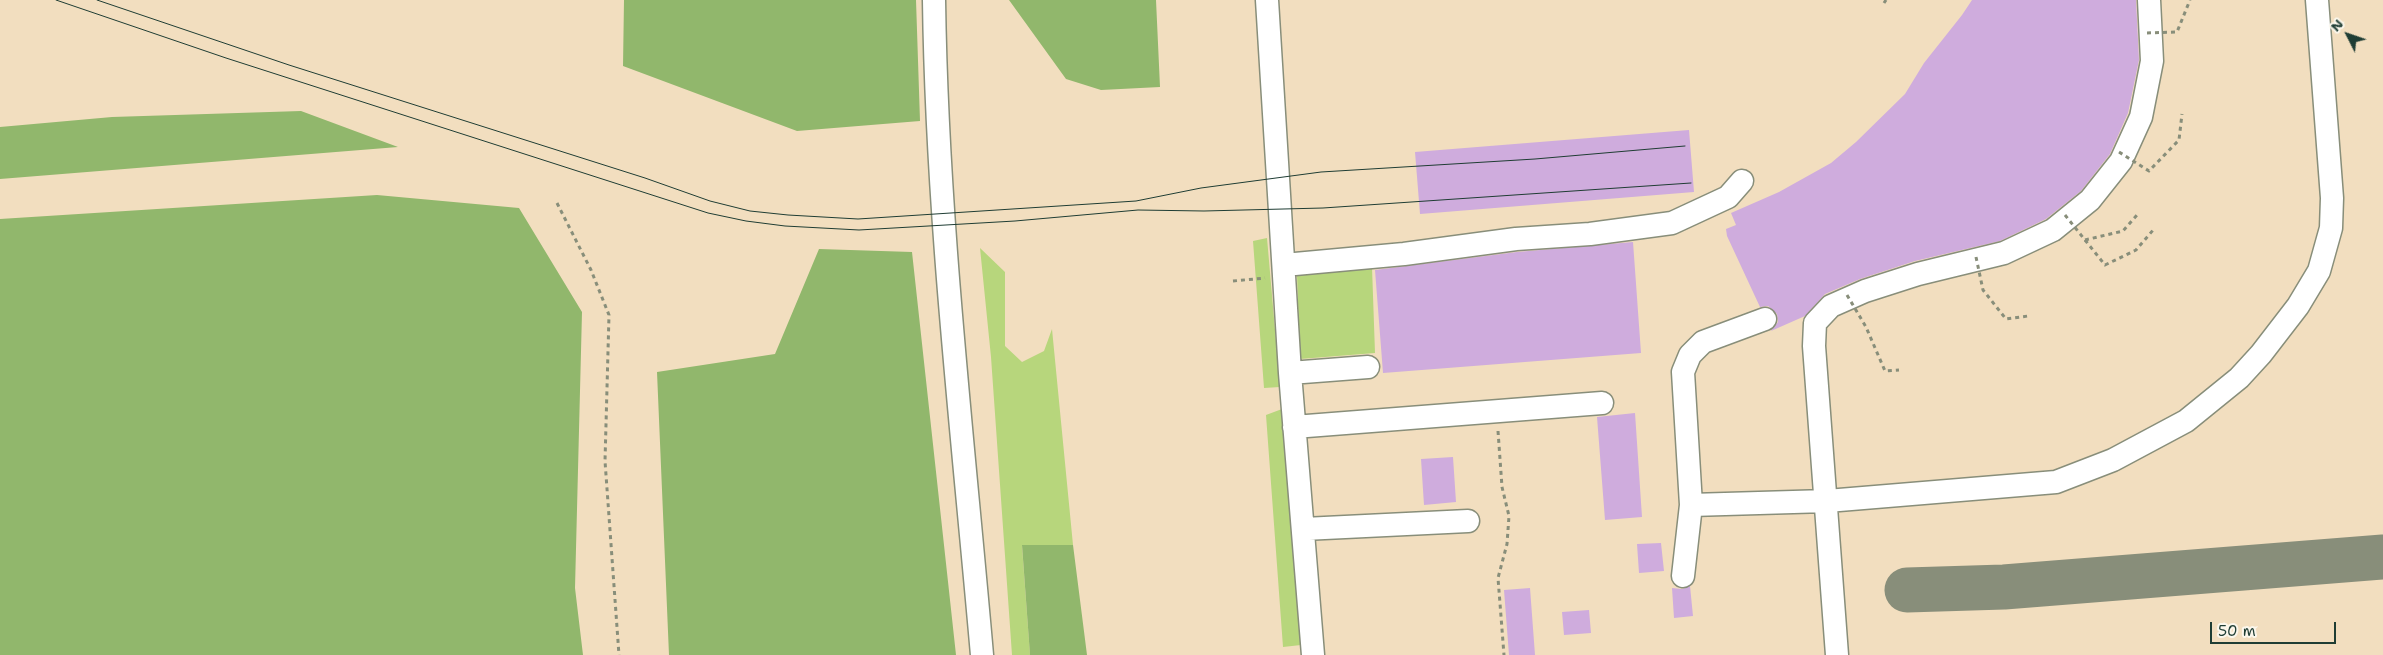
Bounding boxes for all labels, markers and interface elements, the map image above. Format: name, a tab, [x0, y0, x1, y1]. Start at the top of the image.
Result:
north arrow	[2323, 10, 2373, 60]
text: N	[2326, 15, 2347, 35]
scale bar	[2213, 612, 2339, 644]
text: 50 m	[2218, 621, 2256, 641]

